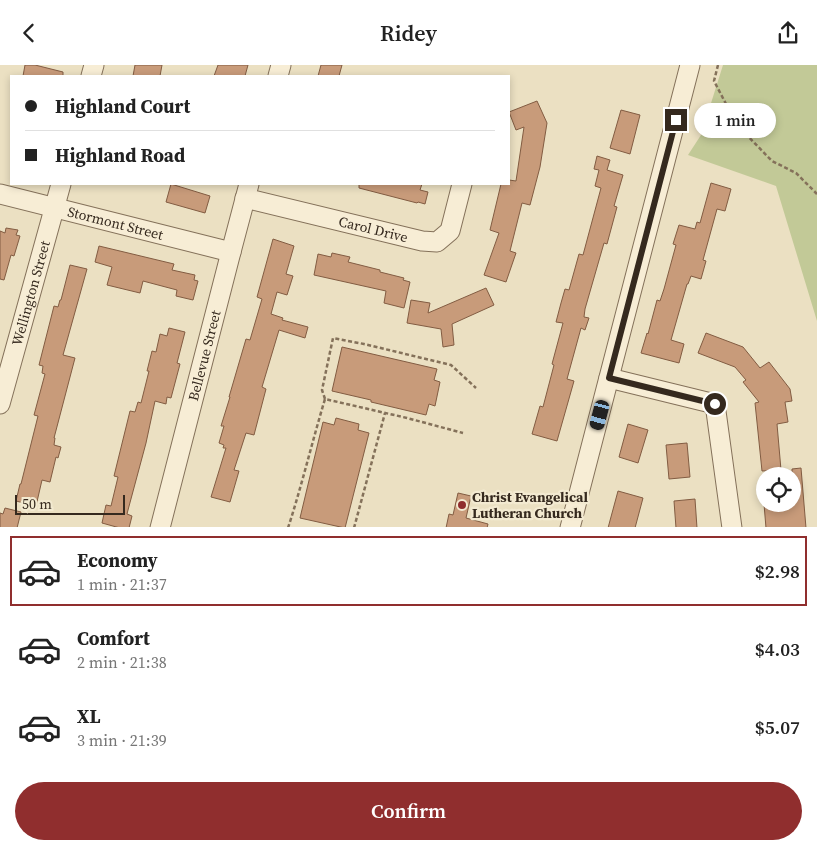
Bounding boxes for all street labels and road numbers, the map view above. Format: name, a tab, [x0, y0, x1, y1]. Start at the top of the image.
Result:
street label: Stormont Street	[65, 201, 166, 245]
street label: Carol Drive	[337, 211, 410, 247]
street label: Wellington Street	[7, 238, 55, 348]
street label: Bellevue Street	[183, 308, 226, 403]

